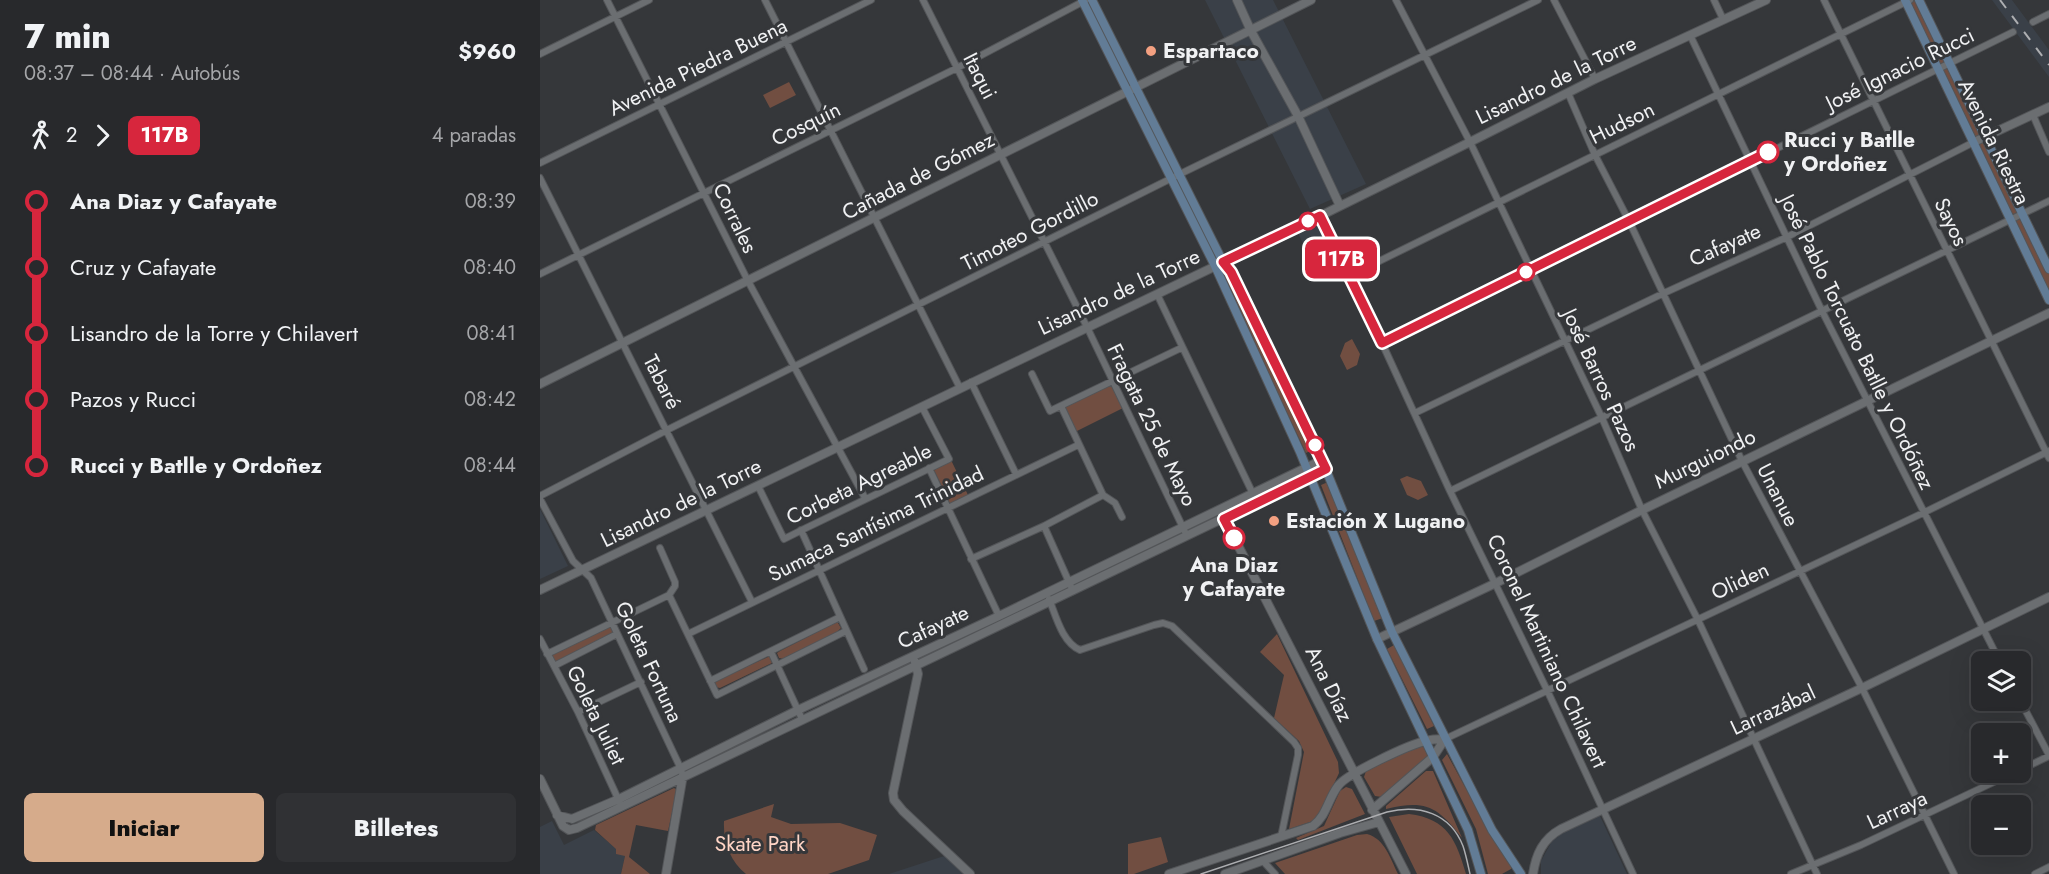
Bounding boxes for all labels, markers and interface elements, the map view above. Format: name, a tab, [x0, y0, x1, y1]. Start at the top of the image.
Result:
street label: Avenida Piedra Buena	[604, 11, 792, 123]
text: 7 min	[24, 13, 111, 60]
street label: José Ignacio Rucci	[1818, 20, 1979, 119]
street label: Lisandro de la Torre	[1471, 28, 1642, 132]
text: $960	[458, 35, 516, 67]
place label: Espartaco	[1163, 36, 1259, 66]
marker: Espartaco	[1144, 44, 1158, 58]
street label: Itaqui	[956, 47, 1004, 105]
text: 08:37 – 08:44 · Autobús	[24, 59, 240, 88]
street label: Avenida Riestra	[1951, 74, 2037, 210]
street label: Cosquín	[766, 94, 846, 154]
street label: Hudson	[1584, 94, 1660, 152]
icon: walk	[24, 119, 57, 152]
icon: forward	[86, 119, 119, 152]
text: 117B	[140, 120, 188, 150]
text: 2	[66, 121, 77, 150]
text: 4 paradas	[432, 121, 516, 150]
street label: Cañada de Gómez	[837, 124, 1000, 227]
place label: Rucci y Batlle y Ordoñez	[1783, 125, 1915, 179]
marker: Rucci y Batlle y Ordoñez	[1757, 141, 1779, 163]
street label: Corrales	[705, 178, 765, 258]
street label: Timoteo Gordillo	[956, 184, 1104, 278]
text: Ana Diaz y Cafayate	[70, 185, 277, 217]
text: 08:39	[465, 187, 516, 216]
street label: José Pablo Torcuato Batlle y Ordóñez	[1771, 187, 1942, 495]
street label: Sayos	[1926, 193, 1976, 251]
unlabelled marker	[1299, 212, 1317, 230]
street label: Cafayate	[1684, 216, 1766, 274]
line badge: 117B	[1299, 240, 1383, 278]
street label: Lisandro de la Torre	[1033, 241, 1205, 343]
text: 117B	[1317, 244, 1365, 274]
text: Cruz y Cafayate	[70, 251, 216, 283]
text: 08:40	[463, 253, 516, 282]
unlabelled marker	[1517, 263, 1535, 281]
street label: José Barros Pazos	[1553, 301, 1647, 456]
text: Lisandro de la Torre y Chilavert	[70, 317, 358, 349]
text: 08:41	[466, 319, 516, 348]
street label: Fragata 25 de Mayo	[1100, 339, 1204, 511]
street label: Tabaré	[636, 350, 689, 415]
text: Pazos y Rucci	[70, 383, 196, 415]
text: 08:42	[464, 385, 516, 414]
street label: Murguiondo	[1649, 422, 1761, 496]
street label: Corbeta Agreable	[781, 436, 937, 532]
unlabelled marker	[1306, 436, 1324, 454]
text: Rucci y Batlle y Ordoñez	[70, 449, 322, 481]
text: 08:44	[464, 451, 516, 480]
street label: Lisandro de la Torre	[596, 451, 767, 555]
street label: Unanue	[1749, 458, 1807, 532]
street label: Sumaca Santísima Trinidad	[763, 459, 989, 589]
place label: Estación X Lugano	[1286, 506, 1465, 536]
marker: Estación X Lugano	[1267, 514, 1281, 528]
marker: Ana Diaz y Cafayate	[1223, 527, 1245, 549]
street label: Coronel Martiniano Chilavert	[1480, 529, 1614, 773]
place label: Ana Diaz y Cafayate	[1182, 550, 1285, 604]
street label: Oliden	[1706, 555, 1774, 607]
street label: Goleta Fortuna	[608, 596, 690, 728]
street label: Cafayate	[892, 597, 974, 657]
street label: Ana Díaz	[1298, 641, 1360, 727]
map controls	[1971, 651, 2031, 855]
button: layers	[1971, 651, 2031, 711]
street label: Goleta Juliet	[559, 660, 633, 770]
street label: Larrazábal	[1726, 677, 1820, 743]
button: +	[1971, 723, 2031, 783]
street label: Larraya	[1862, 783, 1932, 837]
button: Iniciar	[24, 793, 264, 862]
button: Billetes	[276, 793, 516, 862]
button: −	[1971, 795, 2031, 855]
park label: Skate Park	[715, 829, 806, 859]

